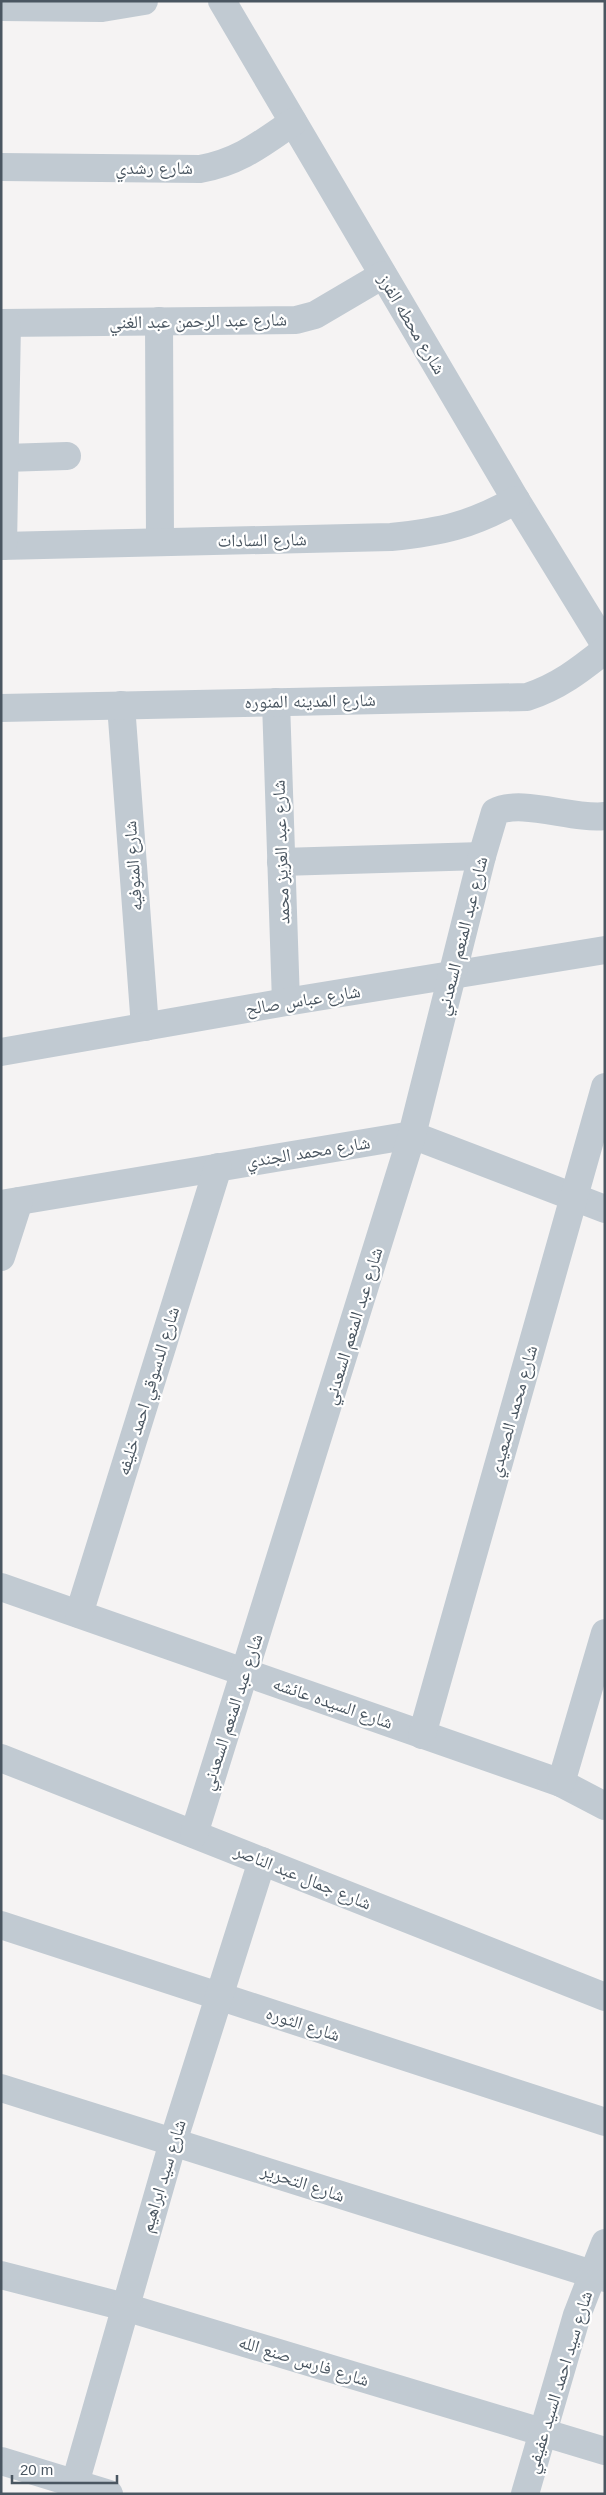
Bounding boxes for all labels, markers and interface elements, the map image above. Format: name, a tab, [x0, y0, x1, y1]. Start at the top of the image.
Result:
street label: شارع رشدي	[115, 158, 193, 183]
street label: شارع محطه الفرز	[373, 269, 450, 378]
street label: شارع عبد الرحمن عبد الغني	[109, 309, 287, 337]
street label: شارع السادات	[217, 529, 307, 552]
street label: شارع المدينه المنوره	[244, 690, 376, 713]
street label: شارع عبد العزيز محمد	[268, 779, 295, 925]
street label: شارع المنوفيه	[120, 820, 147, 912]
street label: شارع عبد المنعم السعدني	[433, 854, 496, 1019]
street label: شارع عباس صالح	[244, 981, 362, 1021]
street label: شارع محمد الجندي	[245, 1132, 372, 1176]
street label: شارع عبد المنعم السعدني	[320, 1245, 391, 1408]
street label: شارع الدسوقي احمد خليفه	[113, 1304, 188, 1479]
street label: شارع محمد الصعيدي	[485, 1343, 546, 1480]
street label: شارع عبد المنعم السعدني	[197, 1631, 271, 1794]
street label: شارع السيده عائشه	[270, 1673, 395, 1734]
street label: شارع جمال عبد الناصر	[230, 1840, 374, 1914]
street label: شارع الثوره	[263, 2003, 342, 2046]
street label: شارع سيد ابراهيم	[136, 2117, 192, 2235]
street label: شارع التحرير	[258, 2160, 347, 2207]
street label: شارع سيد احمد السيد عفيفي	[522, 2288, 601, 2477]
street label: شارع فارس صنع الله	[236, 2332, 372, 2392]
scale bar	[12, 2452, 118, 2484]
text: 20 m	[20, 2461, 53, 2478]

